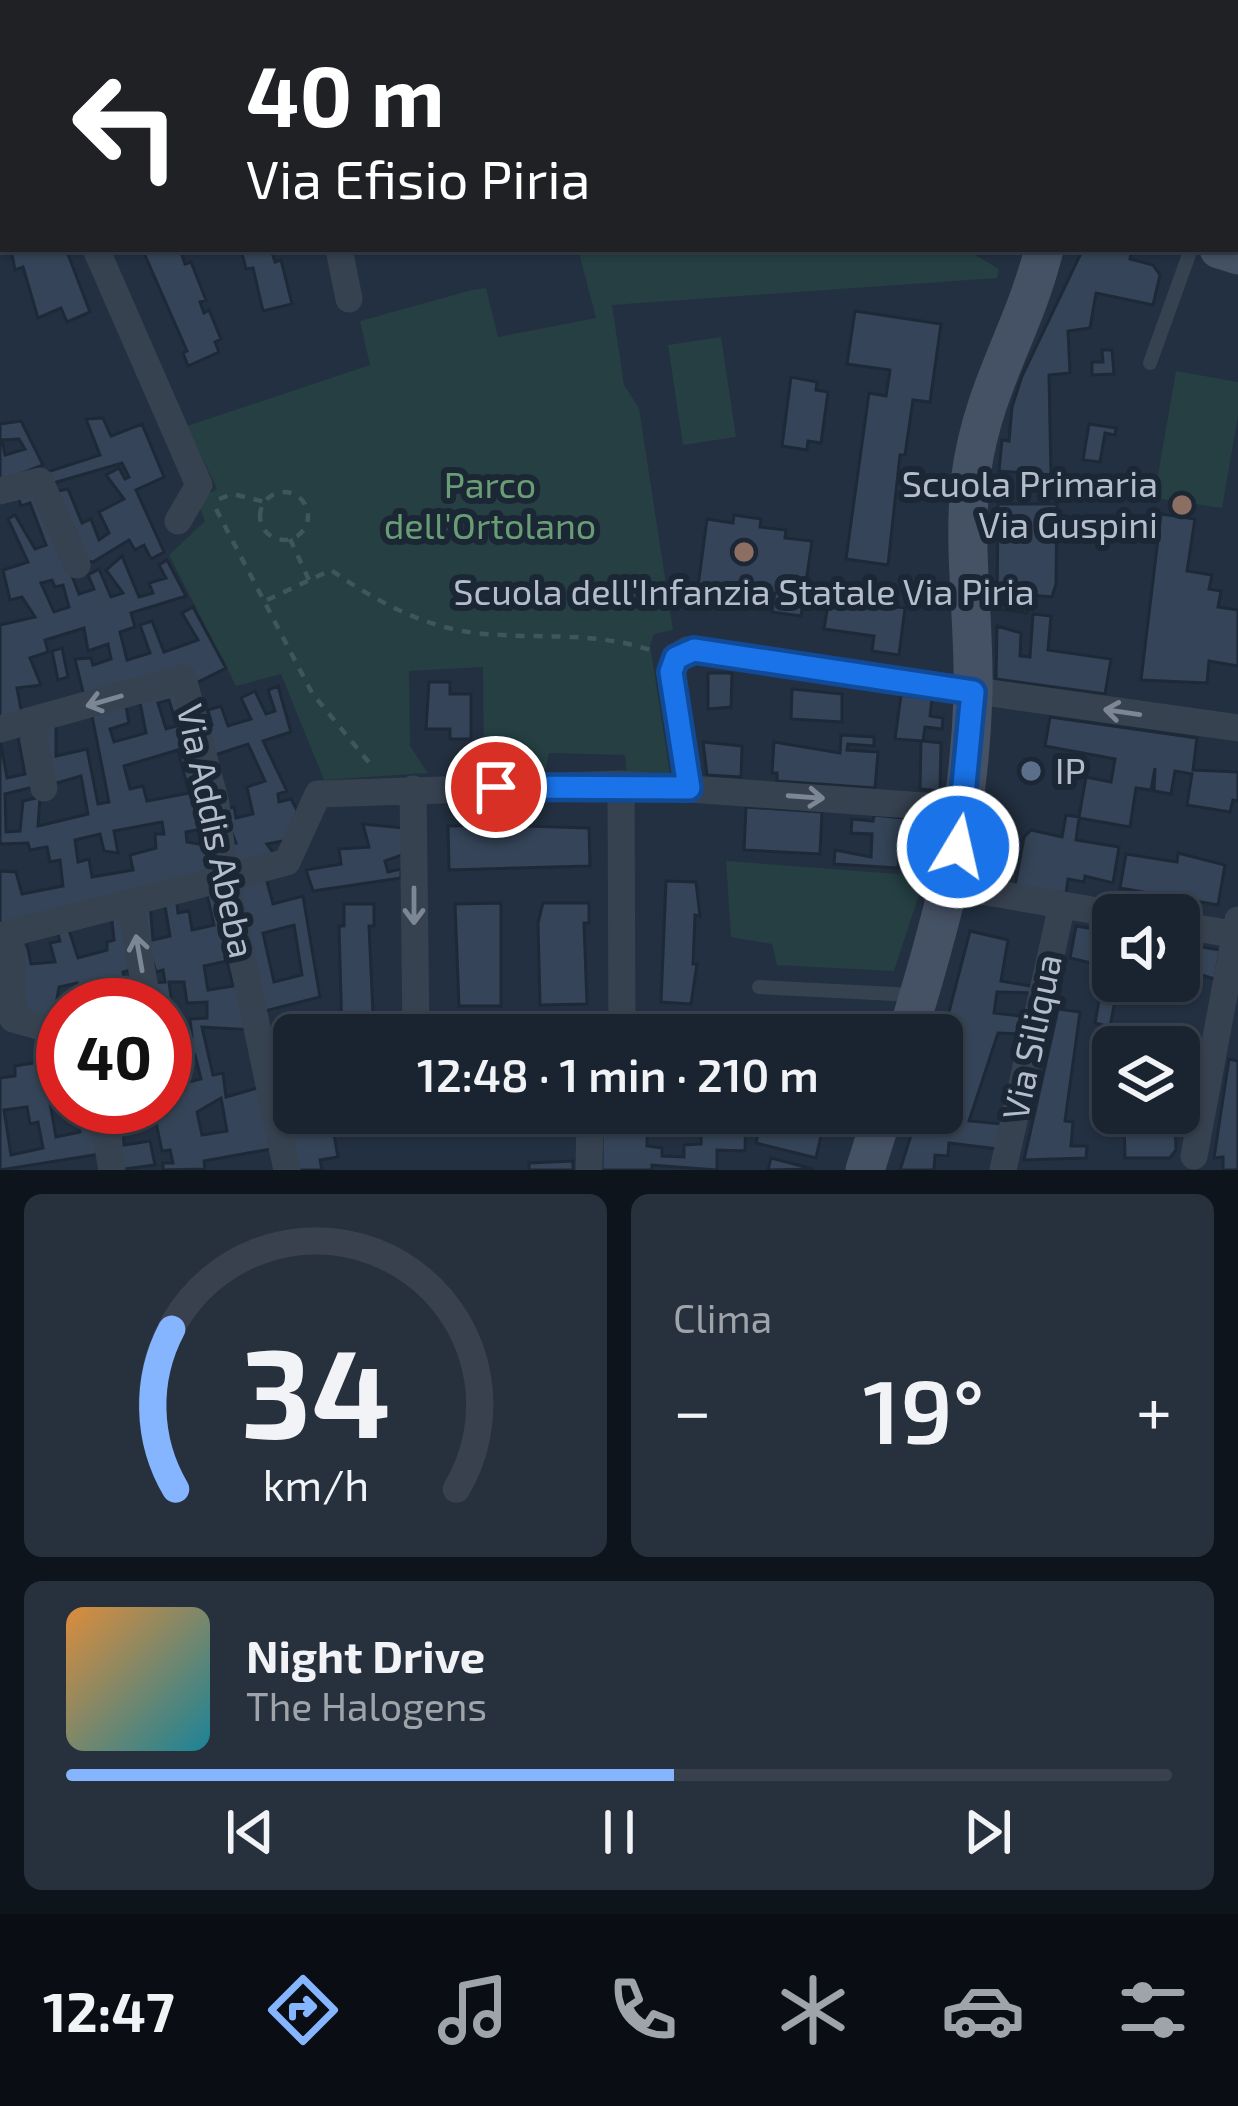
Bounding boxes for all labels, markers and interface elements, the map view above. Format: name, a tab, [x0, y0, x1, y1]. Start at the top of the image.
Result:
text: 40 m	[246, 43, 445, 144]
icon: left	[48, 48, 204, 204]
text: Via Efisio Piria	[246, 145, 590, 210]
place label: Scuola Primaria Via Guspini	[902, 461, 1158, 545]
park label: Parco dell'Ortolano	[384, 462, 596, 546]
marker: Scuola Primaria Via Guspini	[1169, 492, 1195, 518]
marker: Scuola dell'Infanzia Statale Via Piria	[731, 539, 757, 565]
place label: Scuola dell'Infanzia Statale Via Piria	[453, 569, 1035, 612]
one-way arrow	[86, 691, 124, 713]
street label: Via Addis Abeba	[170, 700, 265, 962]
one-way arrow	[1103, 700, 1142, 723]
pin	[445, 736, 547, 838]
place label: IP	[1055, 748, 1086, 791]
icon: arrive	[463, 754, 529, 820]
marker: IP	[1018, 758, 1044, 784]
position arrow	[895, 784, 1021, 910]
one-way arrow	[785, 785, 824, 808]
one-way arrow	[403, 886, 425, 925]
map controls	[1092, 894, 1200, 1134]
button: sound	[1092, 894, 1200, 1002]
one-way arrow	[127, 935, 149, 974]
street label: Via Siliqua	[992, 950, 1069, 1123]
speed limit sign: 40	[36, 978, 192, 1134]
button: layers	[1092, 1026, 1200, 1134]
text: 12:48 · 1 min · 210 m	[417, 1047, 819, 1101]
text: Clima	[673, 1294, 772, 1341]
text: 34	[240, 1313, 391, 1463]
text: 19°	[863, 1354, 984, 1462]
text: −	[673, 1369, 712, 1448]
text: +	[1136, 1369, 1172, 1448]
text: km/h	[262, 1457, 369, 1509]
text: Night Drive	[246, 1628, 485, 1682]
text: The Halogens	[246, 1682, 487, 1729]
icon: previous	[217, 1799, 283, 1865]
icon: pause	[586, 1799, 652, 1865]
icon: next	[955, 1799, 1021, 1865]
icon: directions	[261, 1968, 345, 2052]
icon: music	[431, 1968, 515, 2052]
icon: phone	[601, 1968, 685, 2052]
icon: climate	[771, 1968, 855, 2052]
icon: car	[941, 1968, 1025, 2052]
icon: filters	[1111, 1968, 1195, 2052]
text: 12:47	[43, 1978, 175, 2043]

